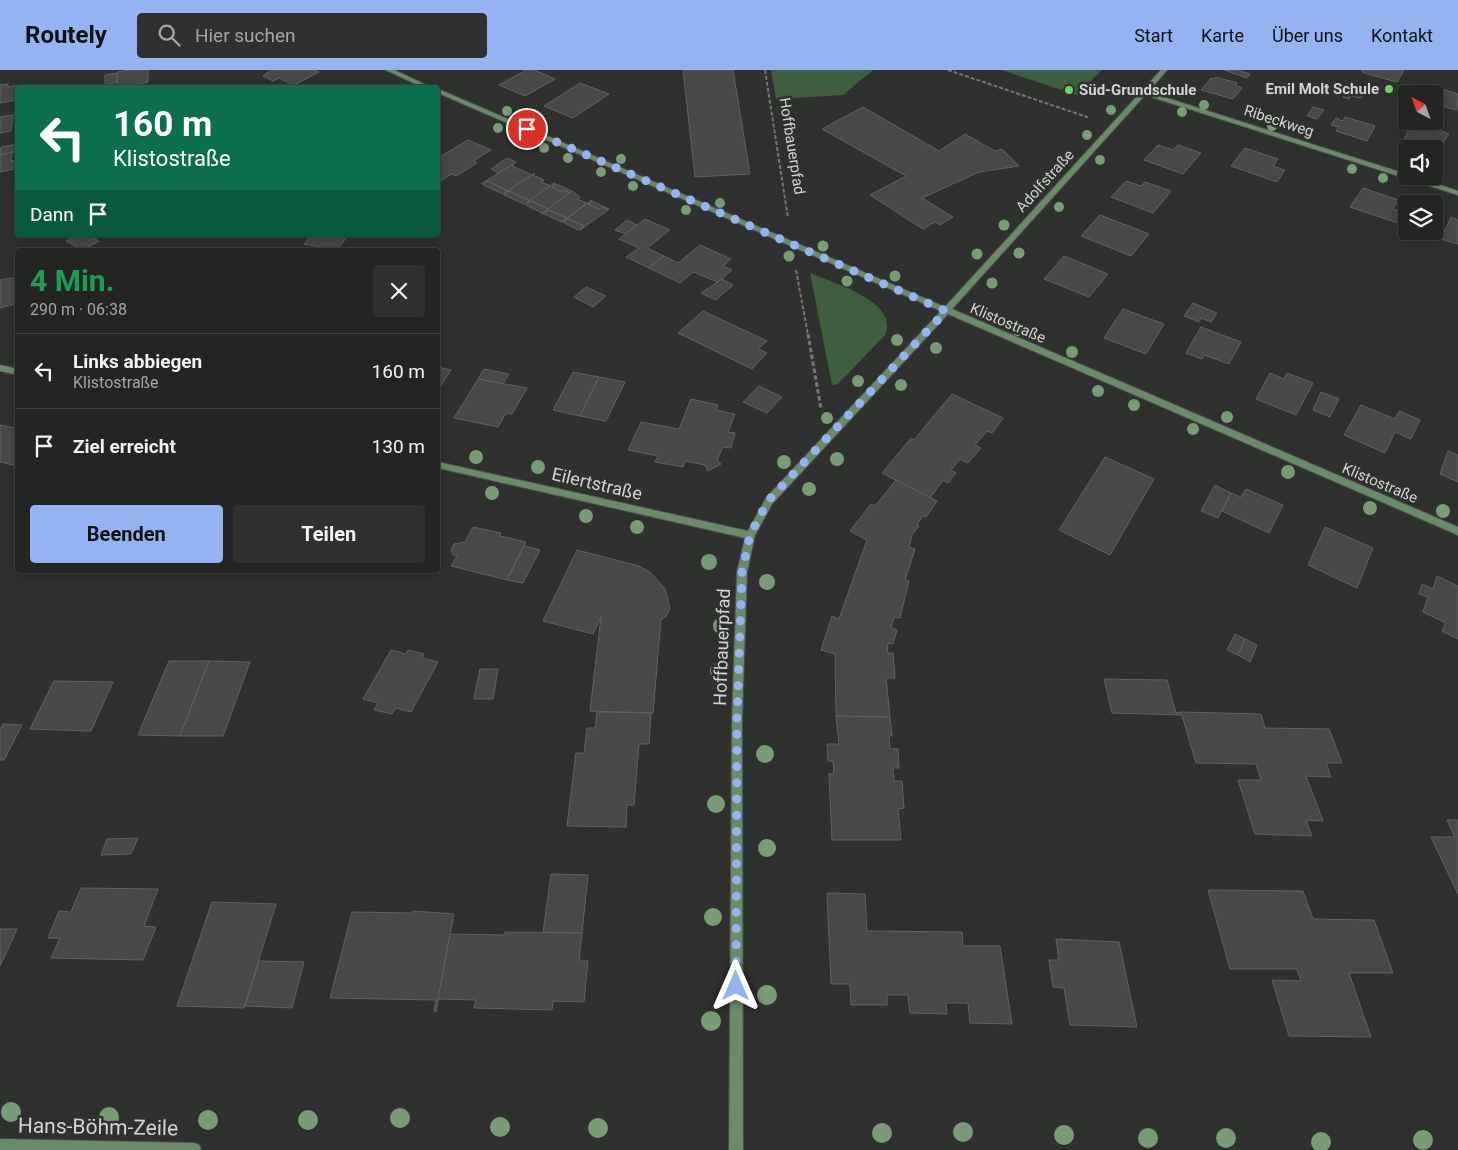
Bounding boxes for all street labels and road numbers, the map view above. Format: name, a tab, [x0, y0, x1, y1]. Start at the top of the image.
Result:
street label: Hoffbauerpfad	[775, 96, 809, 196]
street label: Ribeckweg	[1242, 101, 1316, 141]
street label: Adolfstraße	[1012, 146, 1078, 216]
street label: Klistostraße	[968, 299, 1048, 347]
street label: Klistostraße	[1340, 459, 1420, 507]
street label: Eilertstraße	[550, 463, 644, 504]
street label: Hoffbauerpfad	[709, 588, 734, 706]
street label: Hans-Böhm-Zeile	[18, 1114, 178, 1140]

